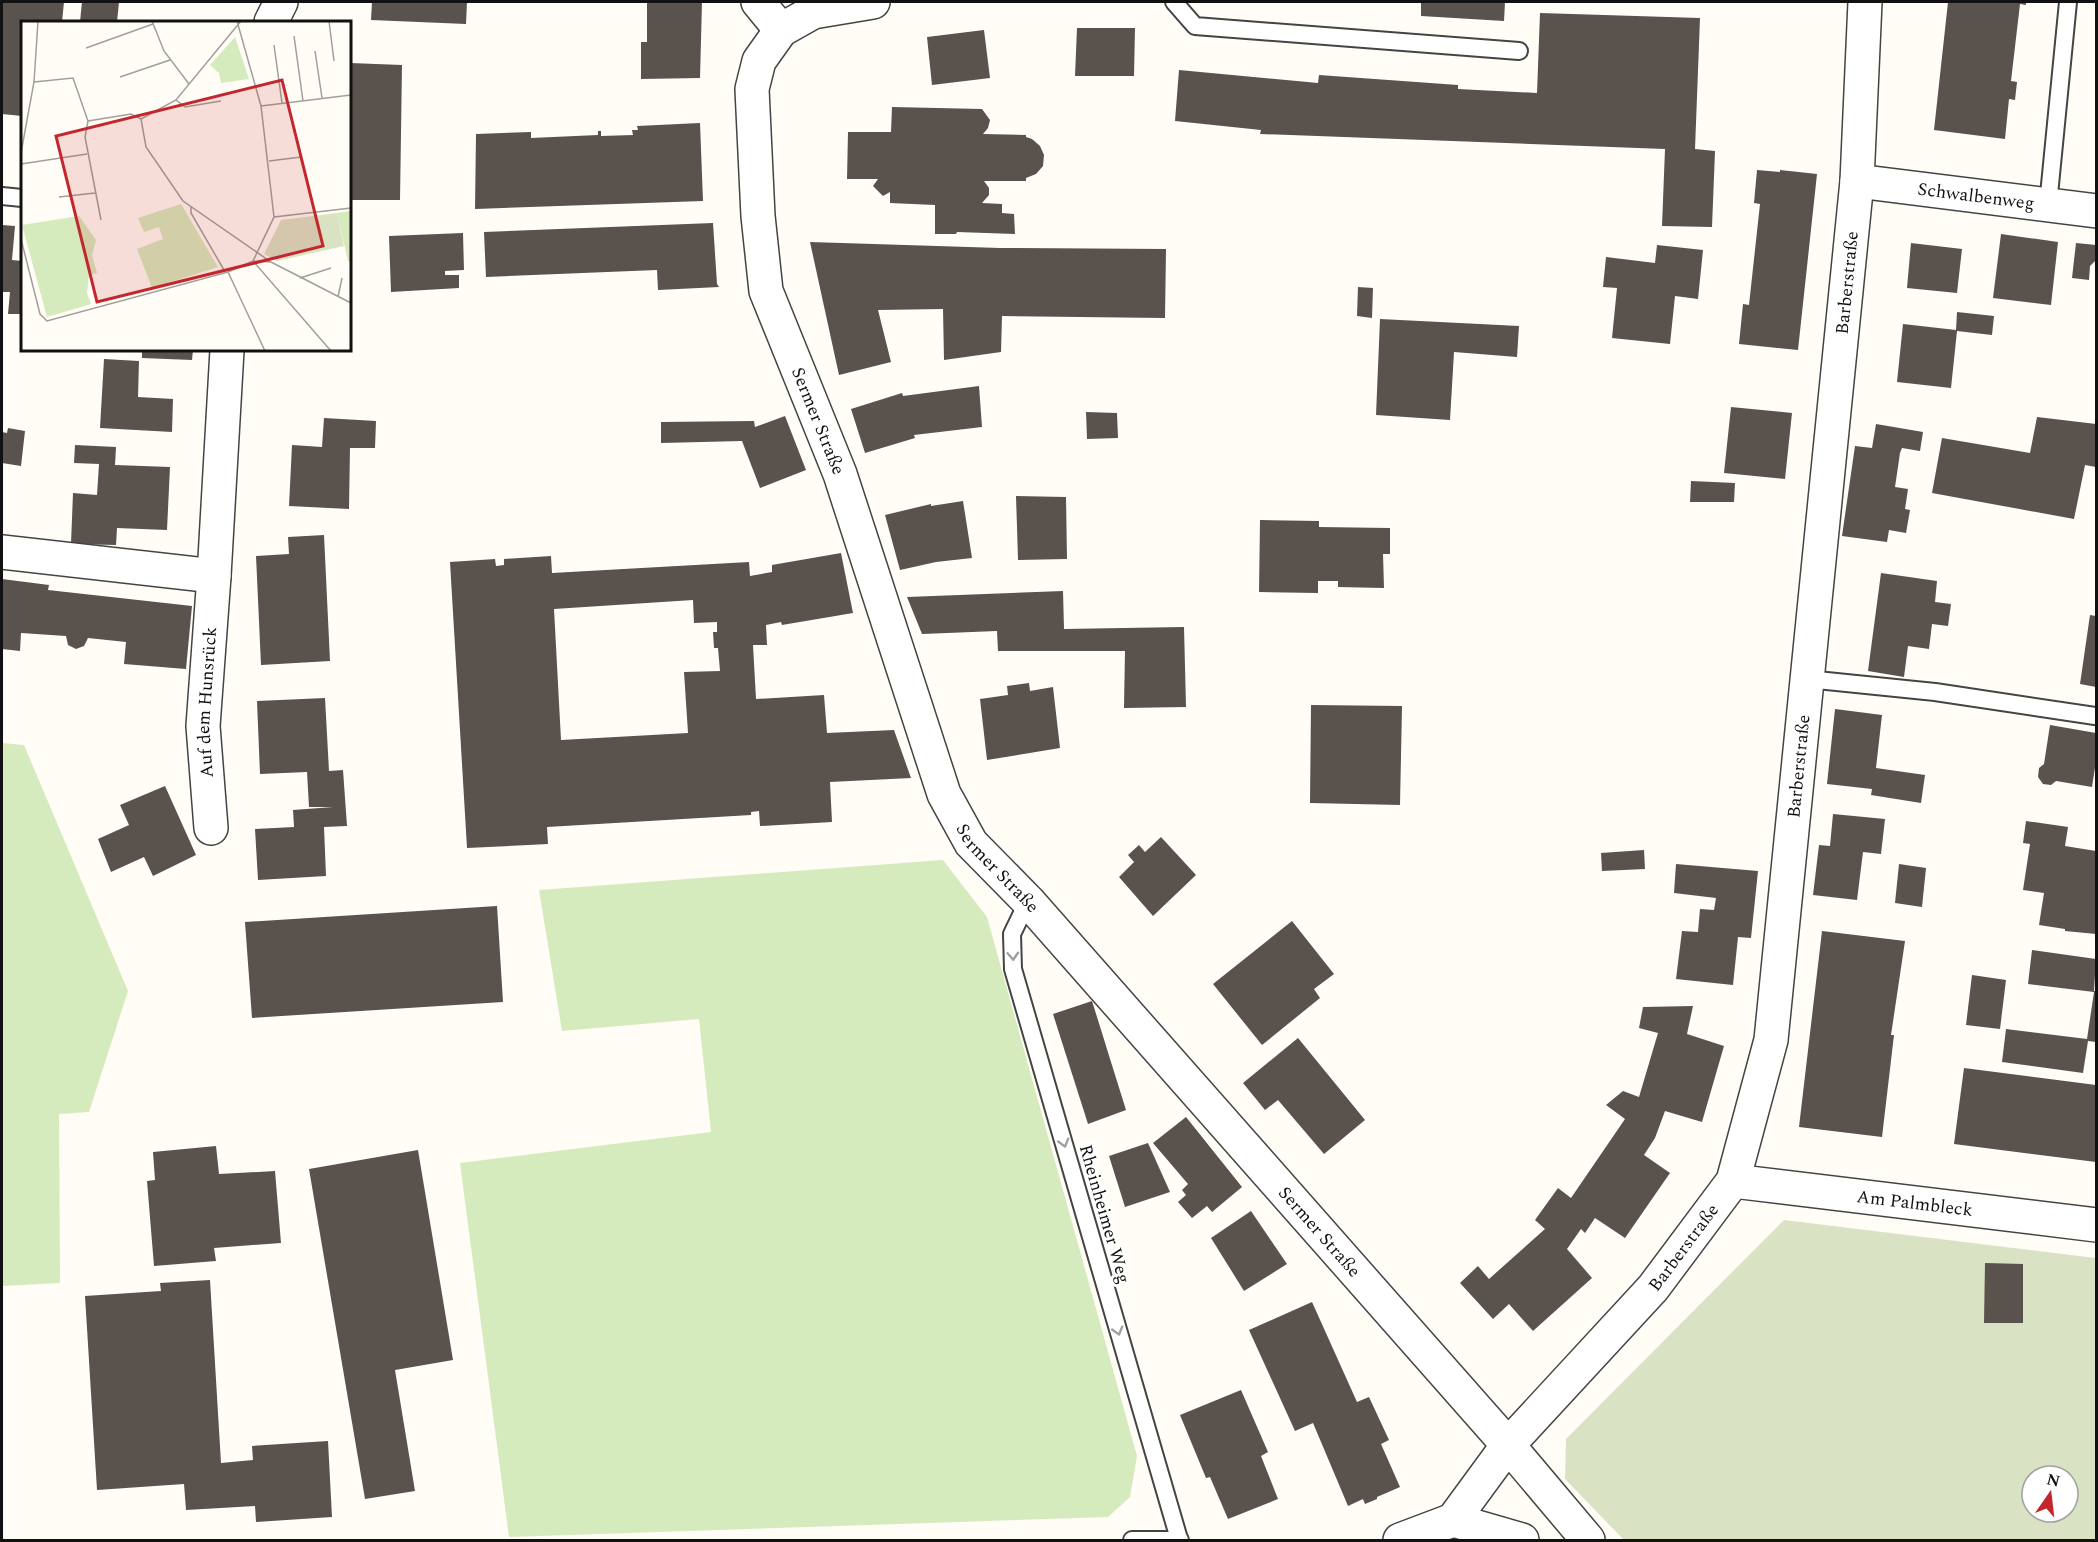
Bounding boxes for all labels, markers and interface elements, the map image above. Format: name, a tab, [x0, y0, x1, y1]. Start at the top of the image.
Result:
inset map	[21, 21, 351, 351]
street label: Schwalbenweg	[1916, 176, 2036, 217]
street label: Barberstraße	[1829, 230, 1866, 336]
street label: Sermer Straße	[784, 363, 852, 479]
street label: Auf dem Hunsrück	[190, 626, 224, 779]
street label: Barberstraße	[1780, 713, 1817, 819]
street label: Sermer Straße	[949, 819, 1046, 919]
one-way arrow	[1006, 951, 1019, 960]
one-way arrow	[1057, 1137, 1069, 1148]
street label: Rheinheimer Weg	[1072, 1141, 1137, 1287]
street label: Sermer Straße	[1272, 1180, 1367, 1283]
street label: Am Palmbleck	[1855, 1183, 1974, 1224]
street label: Barberstraße	[1642, 1198, 1726, 1297]
one-way arrow	[1111, 1325, 1123, 1336]
north arrow	[2020, 1464, 2080, 1524]
text: N	[2044, 1467, 2063, 1494]

